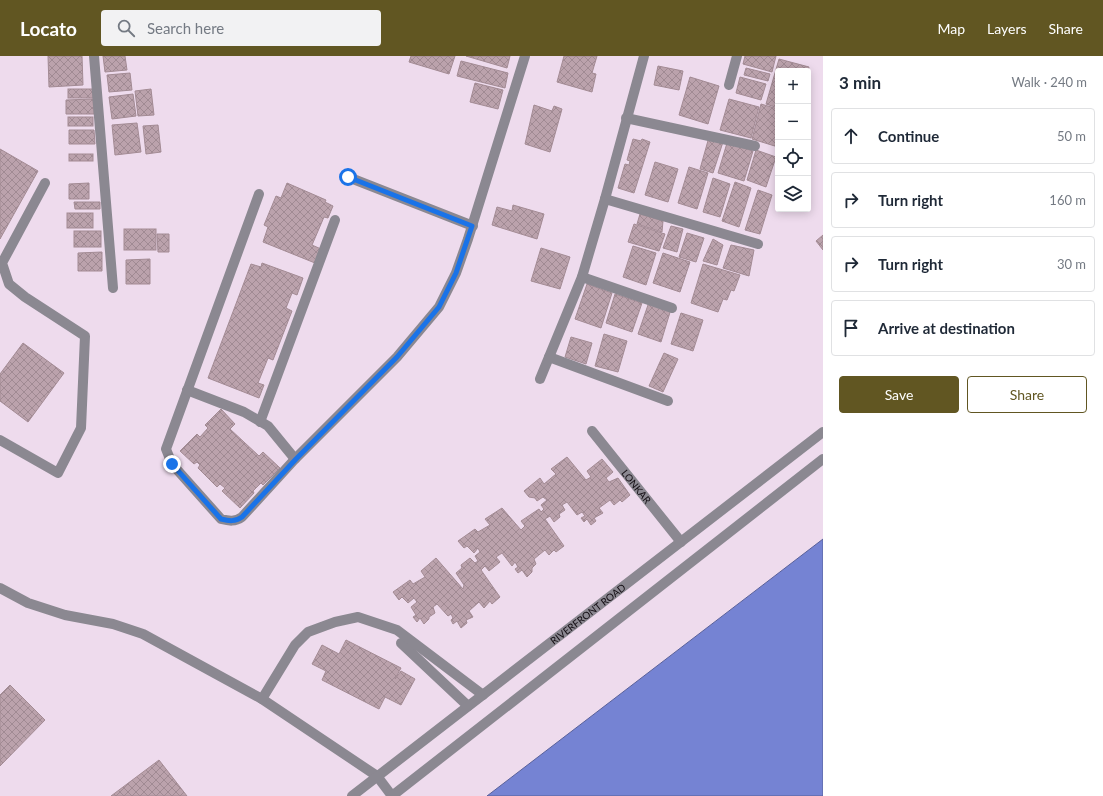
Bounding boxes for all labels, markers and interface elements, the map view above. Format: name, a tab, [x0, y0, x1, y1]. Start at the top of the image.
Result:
search box	[101, 10, 381, 46]
text: Locato	[20, 17, 77, 40]
icon: search	[115, 17, 137, 39]
text: Search here	[147, 19, 224, 37]
text: Map	[937, 20, 965, 37]
text: Layers	[987, 20, 1027, 37]
text: Share	[1049, 20, 1083, 37]
map controls	[775, 68, 811, 212]
button: +	[775, 68, 811, 104]
text: 3 min	[839, 72, 881, 93]
text: Walk · 240 m	[1011, 74, 1087, 90]
button: −	[775, 104, 811, 140]
icon: ahead	[840, 125, 862, 147]
text: Continue	[878, 127, 939, 145]
text: 50 m	[1057, 128, 1086, 144]
button: locate	[775, 140, 811, 176]
route start	[339, 168, 357, 186]
button: layers	[775, 176, 811, 212]
icon: right	[840, 189, 862, 211]
text: Turn right	[878, 191, 943, 209]
text: 160 m	[1049, 192, 1086, 208]
icon: right	[840, 253, 862, 275]
text: Turn right	[878, 255, 943, 273]
text: 30 m	[1057, 256, 1086, 272]
icon: arrive	[840, 317, 862, 339]
text: Arrive at destination	[878, 319, 1015, 337]
button: Save	[839, 376, 959, 413]
button: Share	[967, 376, 1087, 413]
route end	[163, 455, 181, 473]
street label: LONKAR	[619, 467, 654, 506]
street label: RIVERFRONT ROAD	[548, 581, 628, 647]

